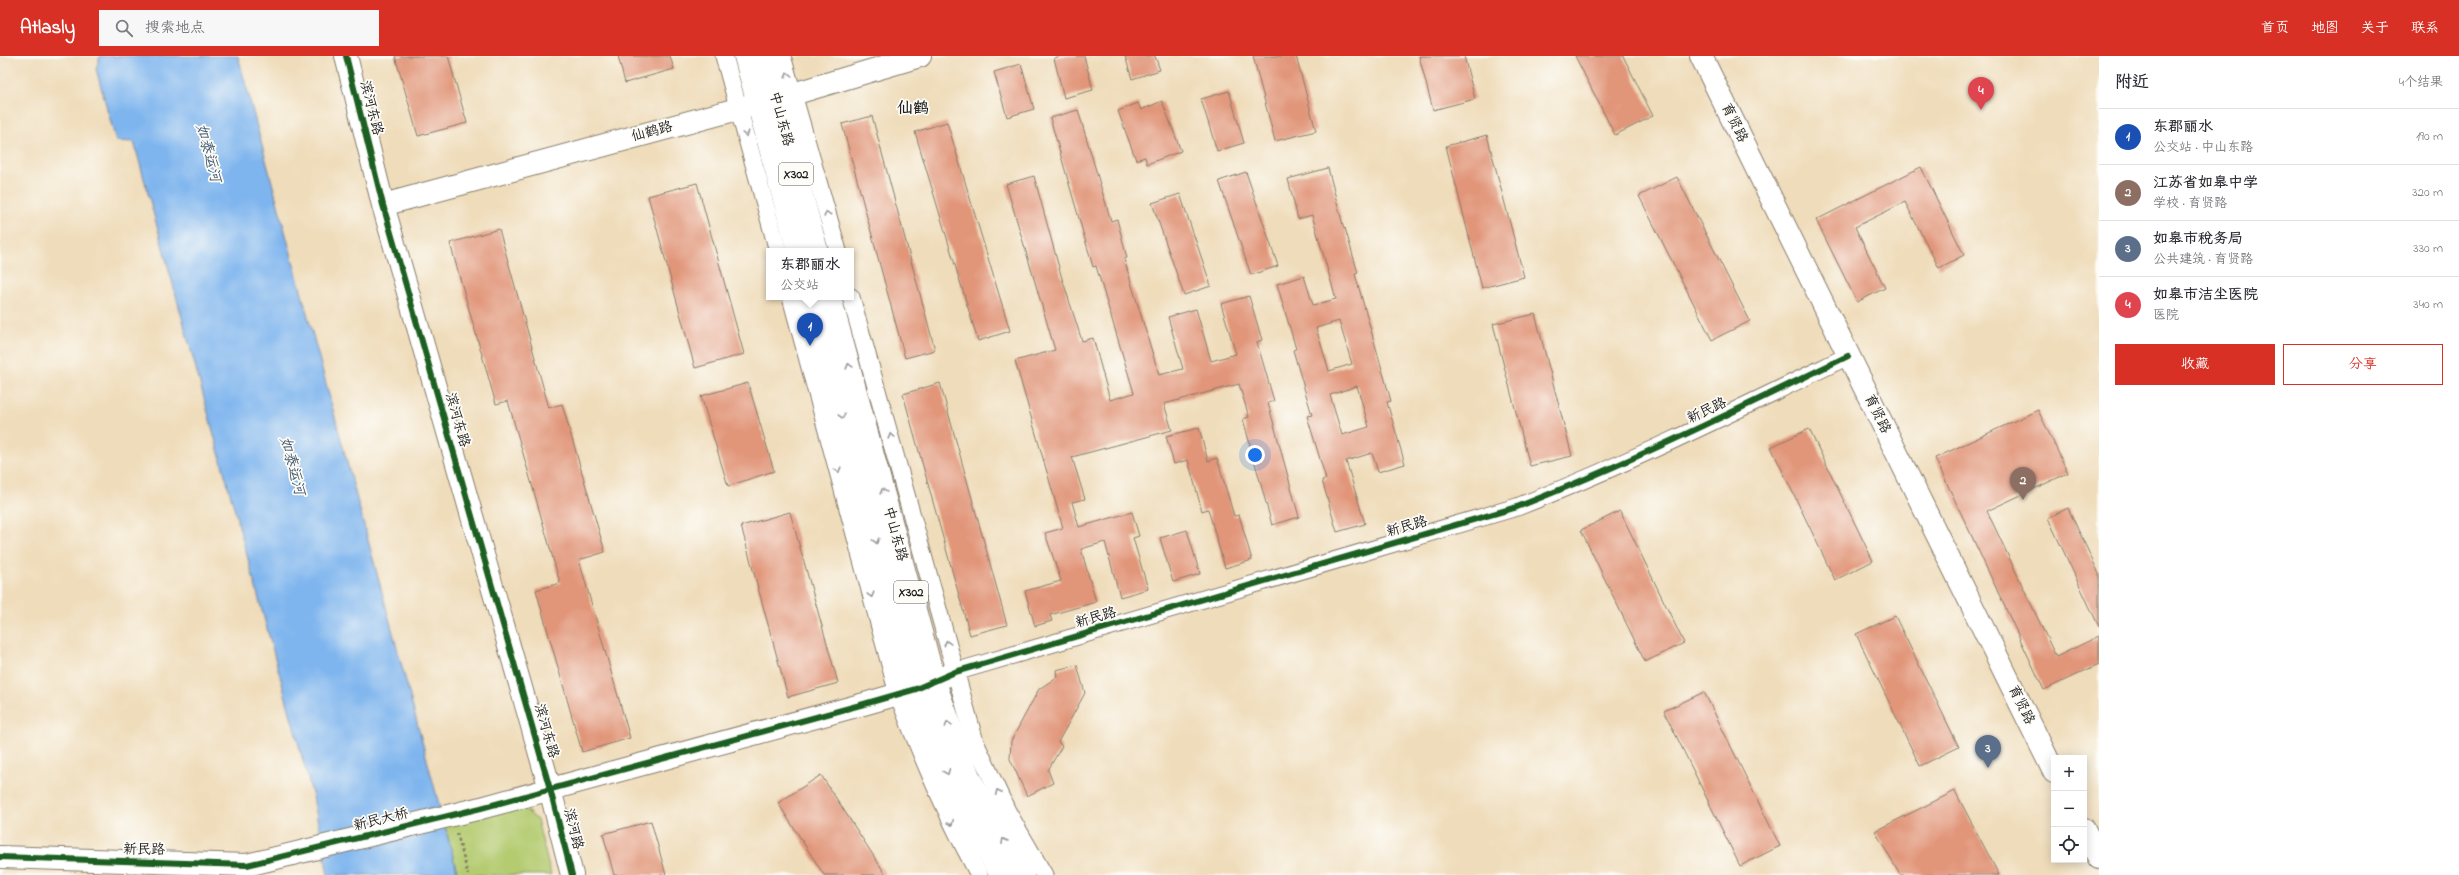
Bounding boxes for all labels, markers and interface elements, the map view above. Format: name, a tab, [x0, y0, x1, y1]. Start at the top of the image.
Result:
search box	[99, 10, 379, 46]
text: Atlasly	[20, 15, 75, 42]
icon: search	[113, 17, 135, 39]
text: 搜索地点	[145, 17, 205, 39]
text: 首页	[2261, 18, 2289, 39]
text: 地图	[2311, 18, 2339, 39]
text: 关于	[2361, 18, 2389, 39]
text: 联系	[2411, 18, 2439, 39]
text: 附近	[2115, 70, 2149, 95]
one-way arrow	[784, 72, 792, 78]
text: 4个结果	[2399, 73, 2443, 92]
pin: 4	[1968, 77, 1994, 110]
street label: 滨河东路	[354, 78, 388, 138]
street label: 中山东路	[764, 89, 798, 149]
district label: 仙鹤	[897, 97, 929, 121]
street label: 育贤路	[1715, 100, 1753, 146]
street label: 仙鹤路	[629, 116, 675, 148]
text: 东郡丽水	[2153, 116, 2213, 138]
water label: 如泰运河	[190, 121, 227, 188]
text: 1	[2126, 127, 2130, 146]
text: 190 m	[2416, 127, 2443, 146]
one-way arrow	[741, 130, 750, 137]
text: 公交站 · 中山东路	[2153, 138, 2253, 157]
road number: X302	[779, 163, 813, 185]
text: 江苏省如皋中学	[2153, 172, 2258, 194]
text: 2	[2125, 183, 2131, 202]
text: 320 m	[2412, 183, 2443, 202]
text: 学校 · 育贤路	[2153, 194, 2227, 213]
one-way arrow	[823, 210, 832, 217]
text: 如皋市税务局	[2153, 228, 2243, 250]
text: 3	[2125, 239, 2131, 258]
text: 330 m	[2413, 239, 2443, 258]
popup	[766, 248, 854, 300]
text: 公共建筑 · 育贤路	[2153, 250, 2253, 269]
text: 东郡丽水	[780, 254, 840, 276]
text: 公交站	[780, 276, 819, 295]
text: 如皋市洁尘医院	[2153, 284, 2258, 306]
text: 4	[2125, 295, 2131, 314]
text: 340 m	[2413, 295, 2443, 314]
text: 医院	[2153, 306, 2179, 325]
pin: 1	[797, 313, 823, 346]
button: 收藏	[2115, 344, 2275, 385]
button: 分享	[2283, 344, 2443, 385]
one-way arrow	[845, 362, 853, 369]
street label: 滨河东路	[439, 390, 475, 450]
street label: 育贤路	[1858, 391, 1896, 437]
street label: 新民路	[1684, 393, 1730, 429]
one-way arrow	[838, 413, 846, 419]
one-way arrow	[887, 433, 895, 440]
water label: 如泰运河	[274, 434, 311, 501]
your location	[1245, 445, 1265, 465]
one-way arrow	[833, 466, 841, 473]
pin: 2	[2010, 467, 2036, 500]
one-way arrow	[879, 488, 888, 495]
street label: 中山东路	[878, 504, 912, 564]
street label: 新民路	[1384, 511, 1430, 543]
one-way arrow	[871, 538, 880, 545]
road number: X302	[894, 581, 928, 603]
one-way arrow	[867, 592, 875, 599]
street label: 新民路	[1073, 602, 1119, 634]
one-way arrow	[943, 640, 952, 647]
street label: 育贤路	[2002, 682, 2040, 728]
street label: 滨河东路	[528, 701, 564, 761]
one-way arrow	[945, 721, 953, 728]
pin: 3	[1975, 735, 2001, 768]
map controls	[2051, 755, 2087, 863]
button: +	[2051, 755, 2087, 791]
one-way arrow	[942, 768, 950, 776]
one-way arrow	[995, 788, 1003, 796]
button: −	[2051, 791, 2087, 827]
street label: 新民大桥	[351, 803, 411, 837]
street label: 滨河路	[558, 806, 588, 852]
one-way arrow	[946, 819, 954, 827]
button: locate	[2051, 827, 2087, 863]
one-way arrow	[1001, 838, 1008, 845]
street label: 新民路	[123, 839, 165, 861]

